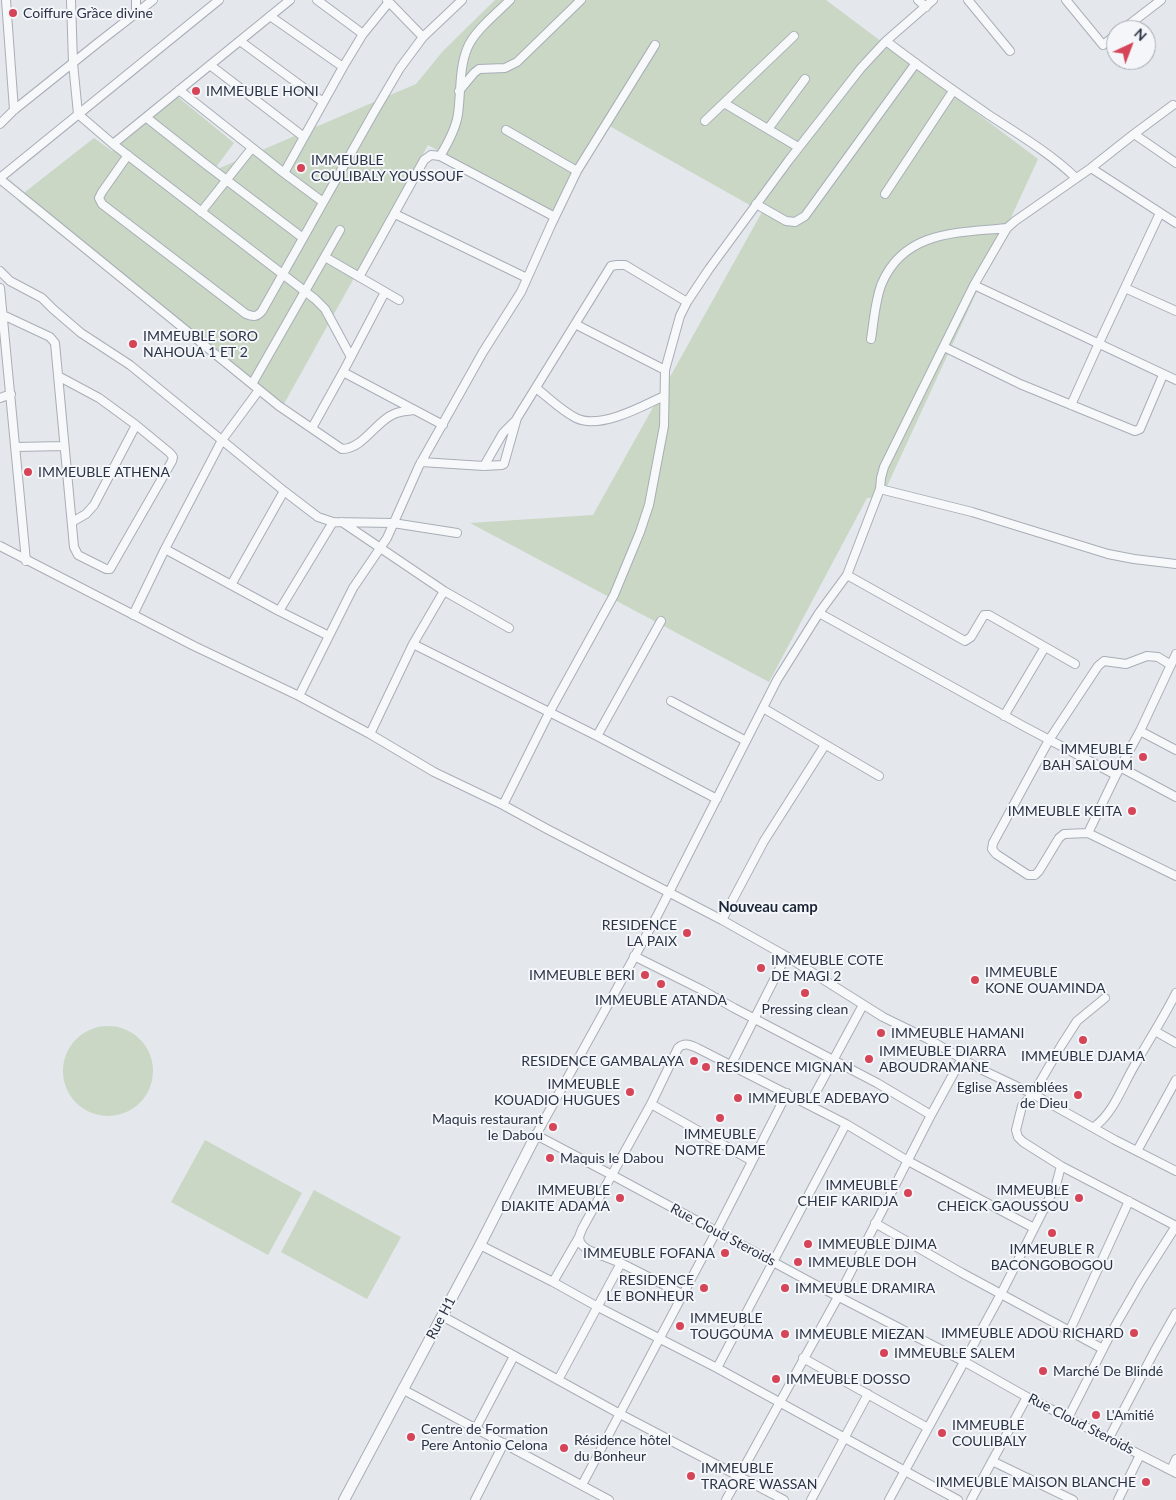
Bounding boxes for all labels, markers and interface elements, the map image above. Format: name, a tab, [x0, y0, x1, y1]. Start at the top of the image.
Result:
place label: Coiffure Grầce divine	[23, 5, 153, 21]
marker: Coiffure Grầce divine	[7, 7, 19, 19]
north arrow	[1106, 20, 1156, 70]
text: N	[1131, 24, 1151, 44]
place label: IMMEUBLE HONI	[206, 83, 319, 99]
marker: IMMEUBLE HONI	[190, 85, 202, 97]
place label: IMMEUBLE COULIBALY YOUSSOUF	[311, 152, 464, 184]
marker: IMMEUBLE COULIBALY YOUSSOUF	[295, 162, 307, 174]
place label: IMMEUBLE SORO NAHOUA 1 ET 2	[143, 328, 258, 361]
marker: IMMEUBLE SORO NAHOUA 1 ET 2	[127, 338, 139, 350]
place label: IMMEUBLE ATHENA	[38, 464, 170, 480]
marker: IMMEUBLE ATHENA	[22, 466, 34, 478]
place label: IMMEUBLE BAH SALOUM	[1042, 741, 1133, 774]
marker: IMMEUBLE BAH SALOUM	[1137, 751, 1149, 763]
place label: IMMEUBLE KEITA	[1008, 803, 1122, 819]
marker: IMMEUBLE KEITA	[1126, 805, 1138, 817]
district label: Nouveau camp	[718, 898, 818, 916]
place label: RESIDENCE LA PAIX	[602, 917, 677, 950]
marker: RESIDENCE LA PAIX	[681, 927, 693, 939]
place label: IMMEUBLE COTE DE MAGI 2	[771, 952, 883, 984]
marker: IMMEUBLE COTE DE MAGI 2	[755, 962, 767, 974]
place label: IMMEUBLE KONE OUAMINDA	[985, 964, 1105, 996]
place label: IMMEUBLE BERI	[529, 967, 635, 983]
marker: IMMEUBLE BERI	[639, 969, 651, 981]
marker: IMMEUBLE KONE OUAMINDA	[969, 974, 981, 986]
marker: IMMEUBLE ATANDA	[655, 978, 667, 990]
marker: Pressing clean	[799, 987, 811, 999]
place label: IMMEUBLE ATANDA	[595, 992, 727, 1008]
place label: Pressing clean	[762, 1001, 848, 1017]
place label: IMMEUBLE HAMANI	[891, 1025, 1024, 1041]
marker: IMMEUBLE HAMANI	[875, 1027, 887, 1039]
marker: IMMEUBLE DJAMA	[1077, 1034, 1089, 1046]
place label: IMMEUBLE DIARRA ABOUDRAMANE	[879, 1043, 1006, 1076]
place label: IMMEUBLE DJAMA	[1021, 1048, 1145, 1064]
place label: RESIDENCE GAMBALAYA	[521, 1053, 684, 1069]
marker: IMMEUBLE DIARRA ABOUDRAMANE	[863, 1053, 875, 1065]
marker: RESIDENCE GAMBALAYA	[688, 1055, 700, 1067]
place label: RESIDENCE MIGNAN	[716, 1059, 853, 1075]
marker: RESIDENCE MIGNAN	[700, 1061, 712, 1073]
place label: IMMEUBLE KOUADIO HUGUES	[494, 1076, 620, 1108]
place label: Eglise Assemblées de Dieu	[957, 1079, 1068, 1112]
marker: IMMEUBLE KOUADIO HUGUES	[624, 1086, 636, 1098]
marker: Eglise Assemblées de Dieu	[1072, 1089, 1084, 1101]
place label: IMMEUBLE ADEBAYO	[748, 1090, 889, 1106]
marker: IMMEUBLE ADEBAYO	[732, 1092, 744, 1104]
place label: Maquis restaurant le Dabou	[432, 1111, 543, 1144]
marker: IMMEUBLE NOTRE DAME	[714, 1112, 726, 1124]
marker: Maquis restaurant le Dabou	[547, 1121, 559, 1133]
place label: IMMEUBLE NOTRE DAME	[674, 1126, 766, 1158]
place label: Maquis le Dabou	[560, 1150, 664, 1166]
marker: Maquis le Dabou	[544, 1152, 556, 1164]
place label: IMMEUBLE CHEIF KARIDJA	[798, 1177, 898, 1210]
place label: IMMEUBLE DIAKITE ADAMA	[501, 1182, 610, 1214]
place label: IMMEUBLE CHEICK GAOUSSOU	[937, 1182, 1069, 1214]
marker: IMMEUBLE CHEIF KARIDJA	[902, 1187, 914, 1199]
marker: IMMEUBLE DIAKITE ADAMA	[614, 1192, 626, 1204]
marker: IMMEUBLE CHEICK GAOUSSOU	[1073, 1192, 1085, 1204]
street label: Rue Cloud Steroids	[668, 1200, 778, 1270]
marker: IMMEUBLE R BACONGOBOGOU	[1046, 1227, 1058, 1239]
place label: IMMEUBLE DJIMA	[818, 1236, 937, 1252]
marker: IMMEUBLE DJIMA	[802, 1238, 814, 1250]
place label: IMMEUBLE R BACONGOBOGOU	[991, 1241, 1113, 1274]
place label: IMMEUBLE FOFANA	[583, 1245, 715, 1261]
marker: IMMEUBLE FOFANA	[719, 1247, 731, 1259]
place label: IMMEUBLE DOH	[808, 1254, 917, 1270]
marker: IMMEUBLE DOH	[792, 1256, 804, 1268]
place label: RESIDENCE LE BONHEUR	[606, 1272, 694, 1304]
place label: IMMEUBLE DRAMIRA	[795, 1280, 935, 1296]
marker: RESIDENCE LE BONHEUR	[698, 1282, 710, 1294]
marker: IMMEUBLE DRAMIRA	[779, 1282, 791, 1294]
street label: Rue H1	[423, 1294, 459, 1342]
place label: IMMEUBLE TOUGOUMA	[690, 1310, 774, 1342]
marker: IMMEUBLE TOUGOUMA	[674, 1320, 686, 1332]
place label: IMMEUBLE ADOU RICHARD	[941, 1325, 1124, 1341]
place label: IMMEUBLE MIEZAN	[795, 1326, 925, 1342]
marker: IMMEUBLE ADOU RICHARD	[1128, 1327, 1140, 1339]
marker: IMMEUBLE MIEZAN	[779, 1328, 791, 1340]
place label: IMMEUBLE SALEM	[894, 1345, 1015, 1361]
marker: IMMEUBLE SALEM	[878, 1347, 890, 1359]
place label: Marché De Blindé	[1053, 1363, 1163, 1379]
marker: Marché De Blindé	[1037, 1365, 1049, 1377]
place label: IMMEUBLE DOSSO	[786, 1371, 910, 1387]
marker: IMMEUBLE DOSSO	[770, 1373, 782, 1385]
street label: Rue Cloud Steroids	[1025, 1390, 1137, 1458]
place label: L'Amitié	[1106, 1407, 1154, 1423]
marker: L'Amitié	[1090, 1409, 1102, 1421]
place label: IMMEUBLE COULIBALY	[952, 1417, 1027, 1450]
place label: Centre de Formation Pere Antonio Celona	[421, 1421, 548, 1454]
marker: IMMEUBLE COULIBALY	[936, 1427, 948, 1439]
marker: Centre de Formation Pere Antonio Celona	[405, 1431, 417, 1443]
place label: Résidence hôtel du Bonheur	[574, 1432, 671, 1464]
marker: Résidence hôtel du Bonheur	[558, 1442, 570, 1454]
place label: IMMEUBLE TRAORE WASSAN	[701, 1460, 817, 1492]
marker: IMMEUBLE TRAORE WASSAN	[685, 1470, 697, 1482]
place label: IMMEUBLE MAISON BLANCHE	[936, 1474, 1136, 1490]
marker: IMMEUBLE MAISON BLANCHE	[1140, 1476, 1152, 1488]

